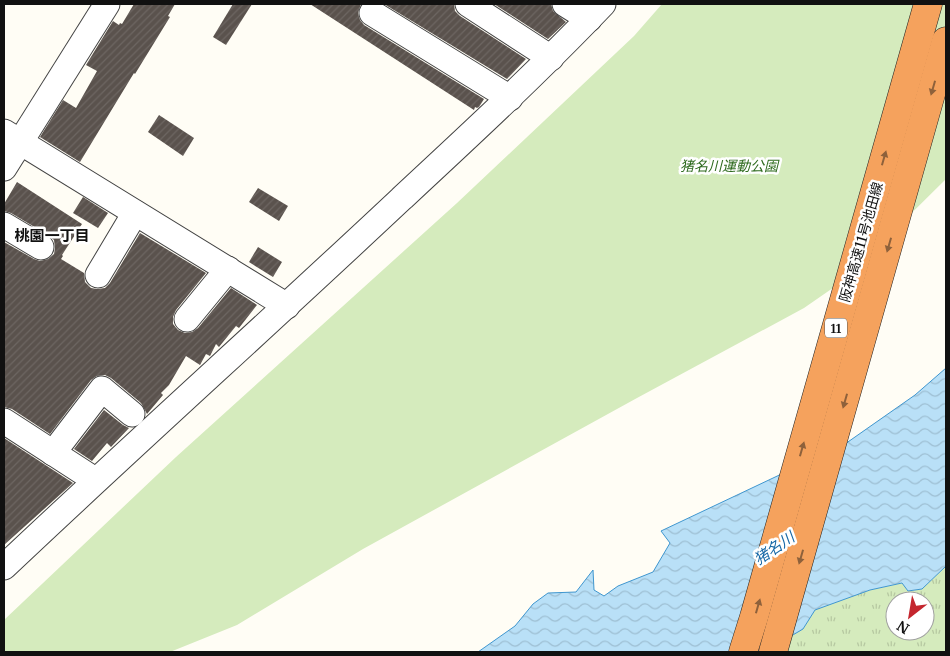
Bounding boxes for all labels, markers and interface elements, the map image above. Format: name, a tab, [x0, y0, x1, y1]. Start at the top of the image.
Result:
one-way arrow	[929, 81, 937, 96]
one-way arrow	[880, 151, 888, 166]
park label: 猪名川運動公園	[680, 157, 780, 175]
street label: 阪神高速11号池田線	[835, 180, 887, 304]
district label: 桃園一丁目	[14, 226, 90, 245]
one-way arrow	[885, 237, 893, 252]
road number: 11	[825, 318, 847, 338]
one-way arrow	[841, 393, 849, 409]
one-way arrow	[798, 442, 806, 457]
water label: 猪名川	[750, 526, 800, 568]
one-way arrow	[797, 550, 805, 565]
north arrow	[885, 591, 935, 641]
one-way arrow	[754, 598, 762, 613]
text: N	[894, 617, 913, 638]

